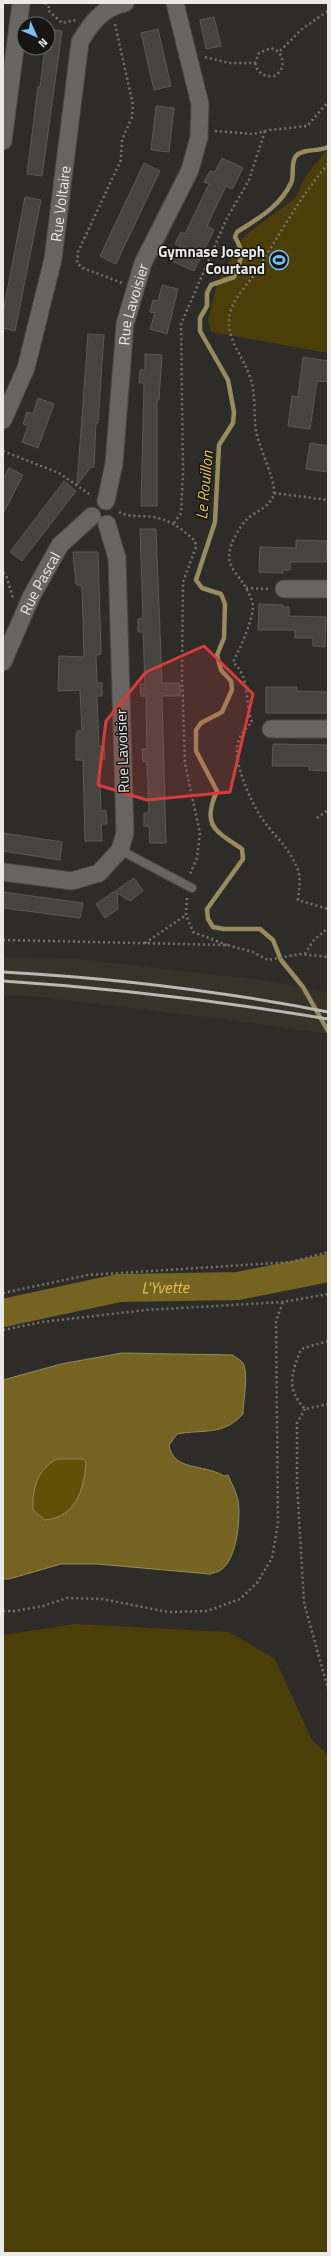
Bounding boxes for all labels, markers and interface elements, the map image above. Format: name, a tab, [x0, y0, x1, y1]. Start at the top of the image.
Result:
north arrow	[16, 16, 56, 56]
text: N	[35, 35, 51, 51]
street label: Rue Voltaire	[44, 164, 76, 243]
place label: Gymnase Joseph Courtand	[158, 240, 265, 280]
sports icon: Gymnase Joseph Courtand	[268, 249, 290, 271]
street label: Rue Lavoisier	[112, 261, 154, 346]
water label: Le Rouillon	[189, 449, 219, 520]
street label: Rue Pascal	[13, 547, 66, 618]
street label: Rue Lavoisier	[109, 709, 135, 793]
water label: L'Yvette	[141, 1275, 191, 1300]

